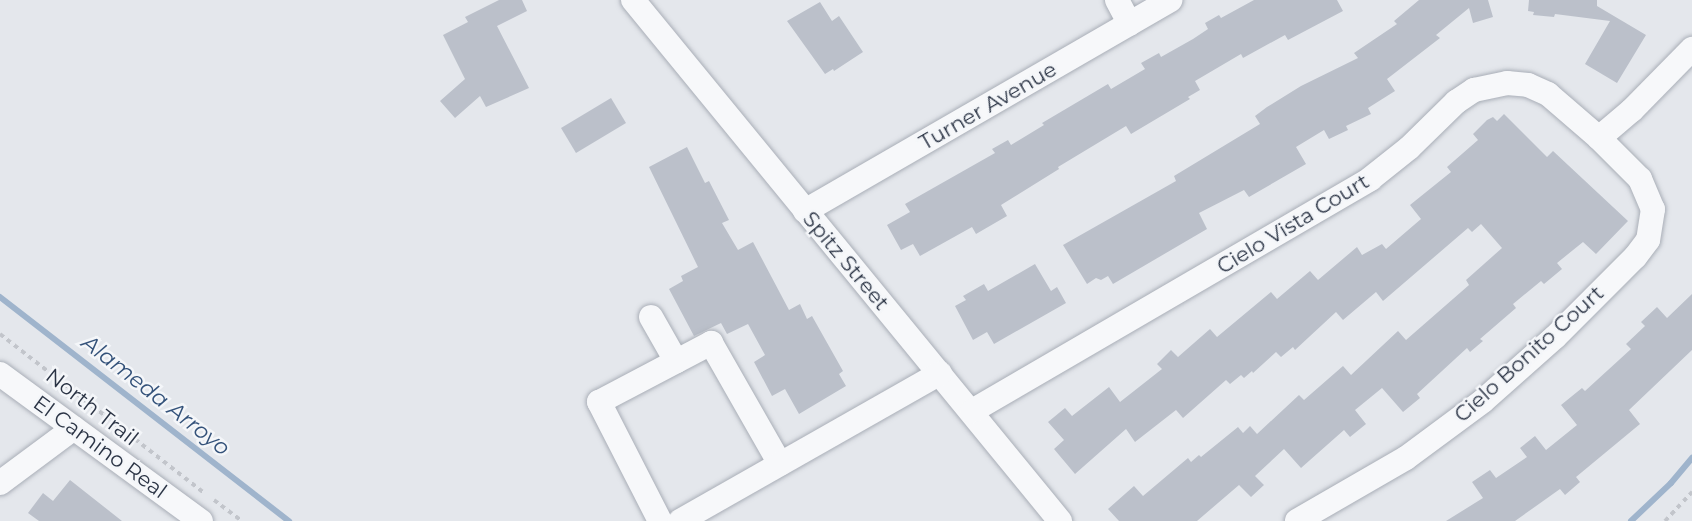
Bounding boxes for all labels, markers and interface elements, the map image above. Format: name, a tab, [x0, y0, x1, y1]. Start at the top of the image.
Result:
street label: Turner Avenue	[915, 57, 1061, 155]
street label: Cielo Vista Court	[1213, 169, 1373, 279]
street label: Spitz Street	[798, 207, 894, 315]
street label: Cielo Bonito Court	[1449, 280, 1609, 428]
water label: Alameda Arroyo	[77, 329, 235, 461]
street label: North Trail	[41, 363, 143, 451]
street label: El Camino Real	[28, 390, 172, 504]

